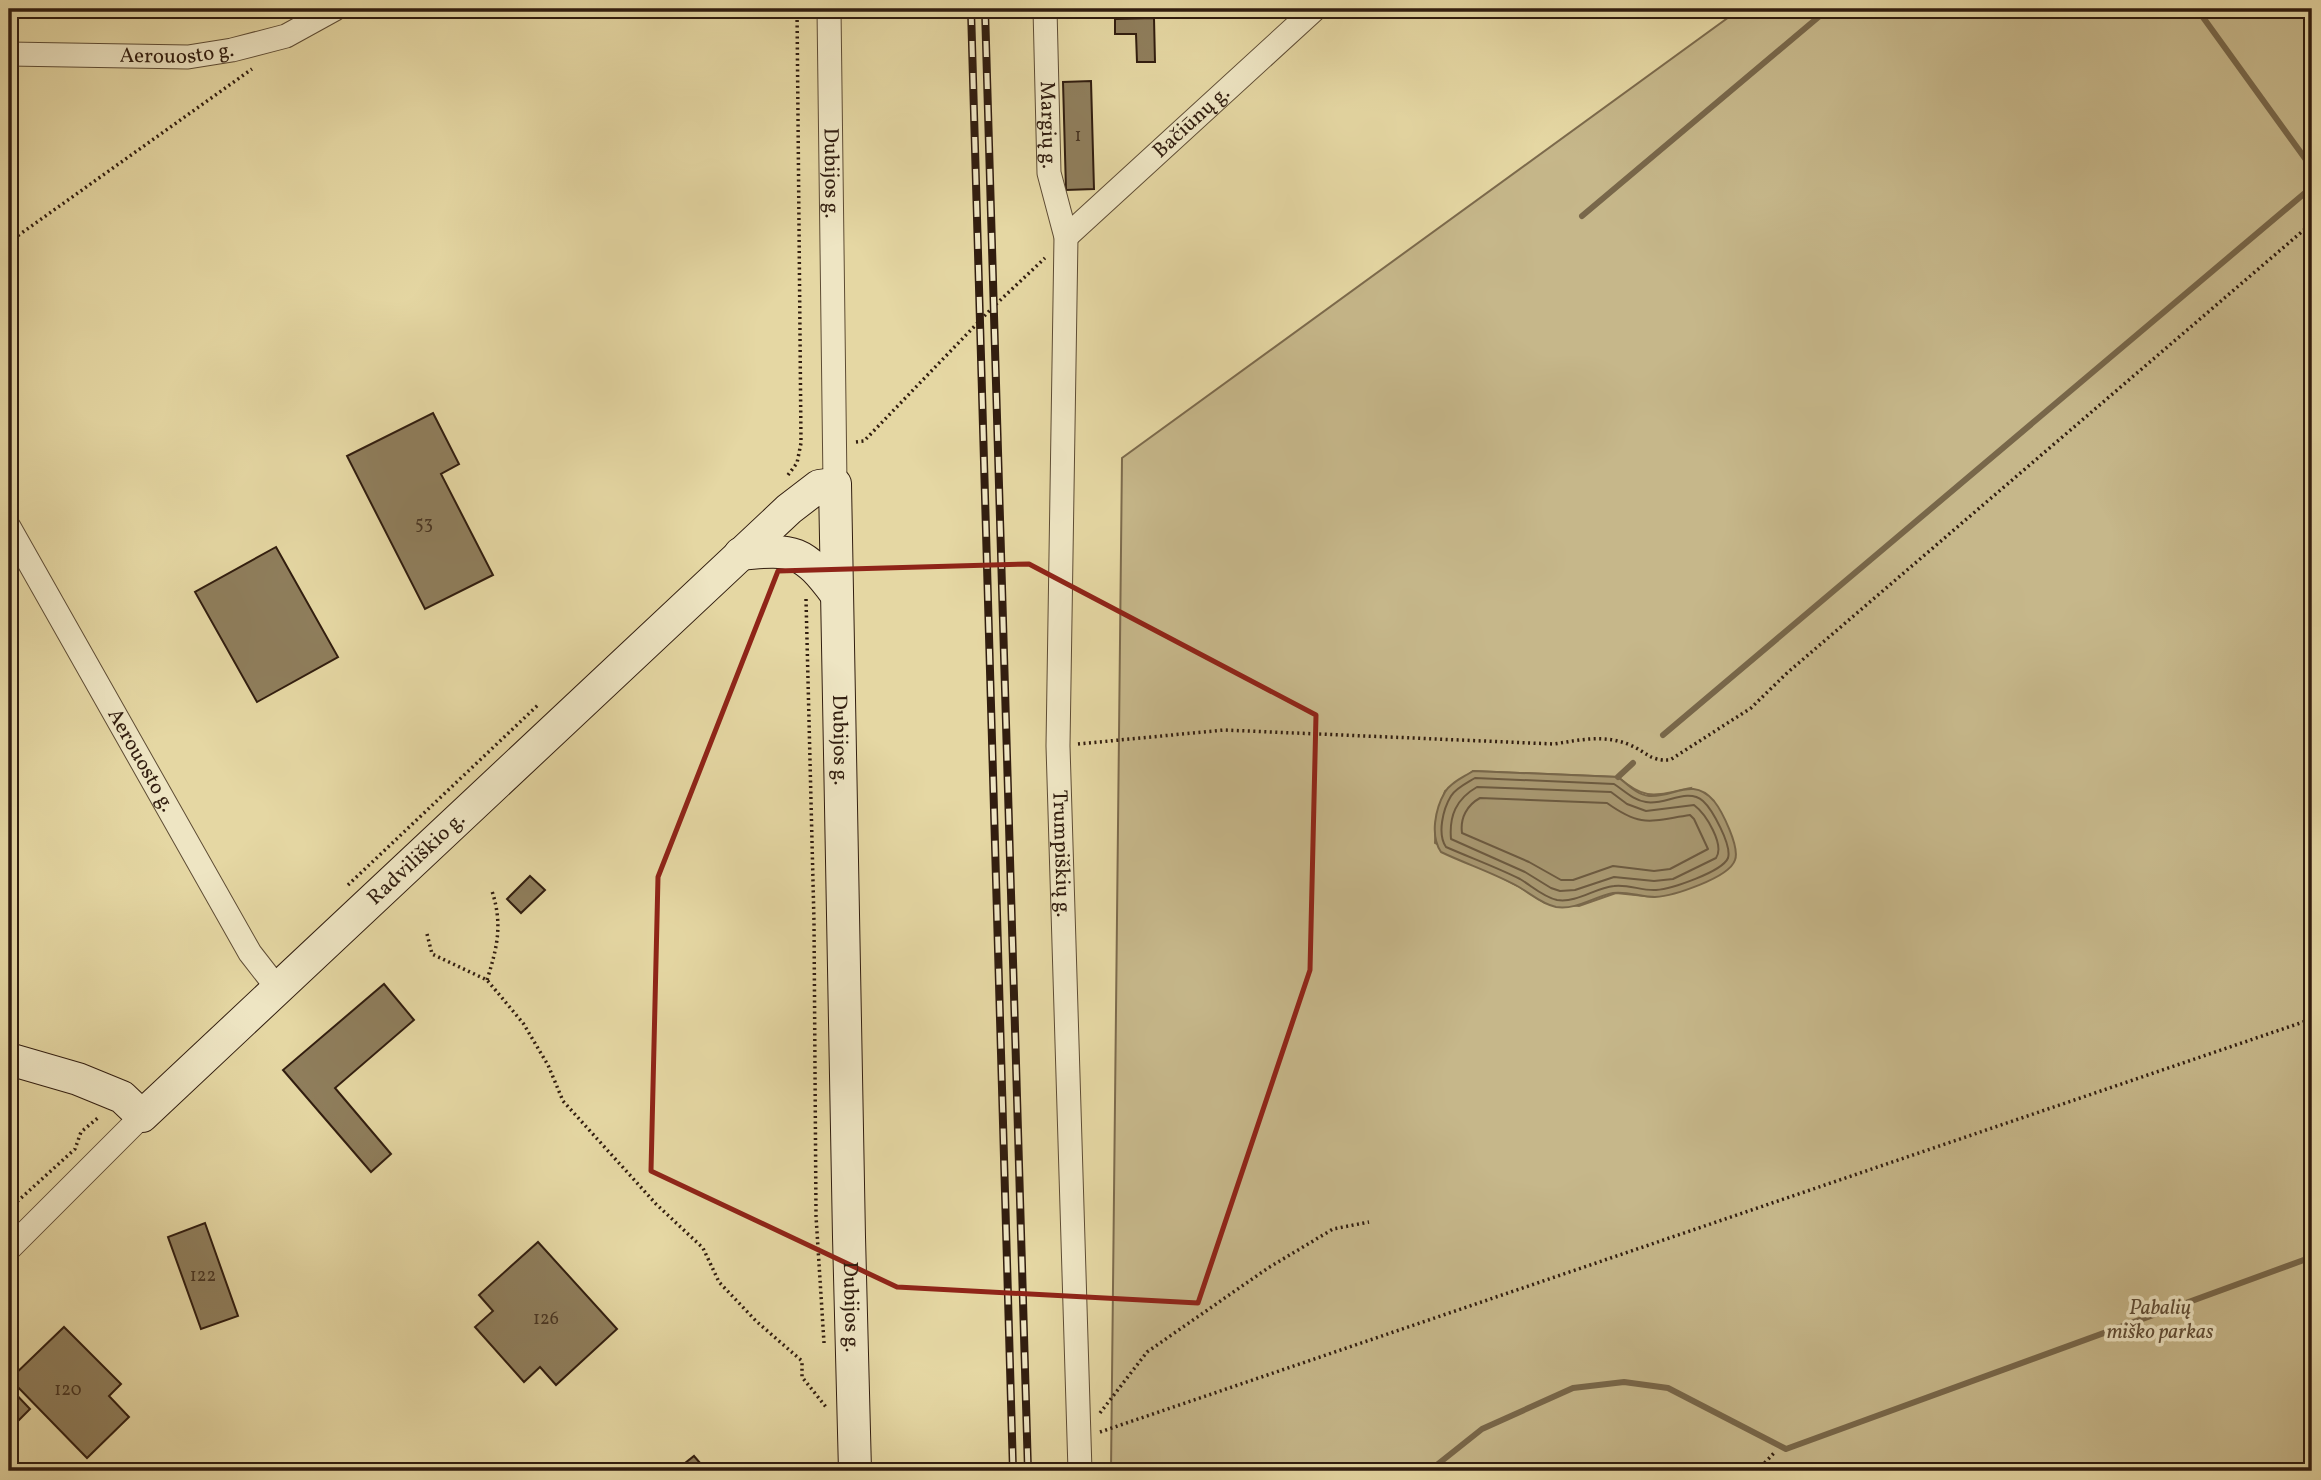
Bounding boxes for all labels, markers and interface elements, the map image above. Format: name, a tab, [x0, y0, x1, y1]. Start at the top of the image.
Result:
street label: Aerouosto g.	[119, 35, 236, 71]
street label: Bačiūnų g.	[1146, 79, 1236, 165]
street label: Margių g.	[1032, 81, 1063, 169]
house number: 1	[1075, 124, 1081, 149]
street label: Dubijos g.	[816, 127, 846, 219]
house number: 53	[415, 512, 433, 537]
street label: Dubijos g.	[824, 694, 855, 786]
street label: Aerouosto g.	[100, 703, 182, 817]
street label: Trumpiškių g.	[1045, 789, 1078, 918]
street label: Radviliškio g.	[361, 806, 472, 912]
street label: Dubijos g.	[835, 1261, 866, 1353]
house number: 122	[190, 1264, 216, 1289]
park label: Pabalių miško parkas	[2106, 1294, 2214, 1347]
house number: 126	[533, 1307, 559, 1332]
house number: 120	[54, 1378, 82, 1403]

